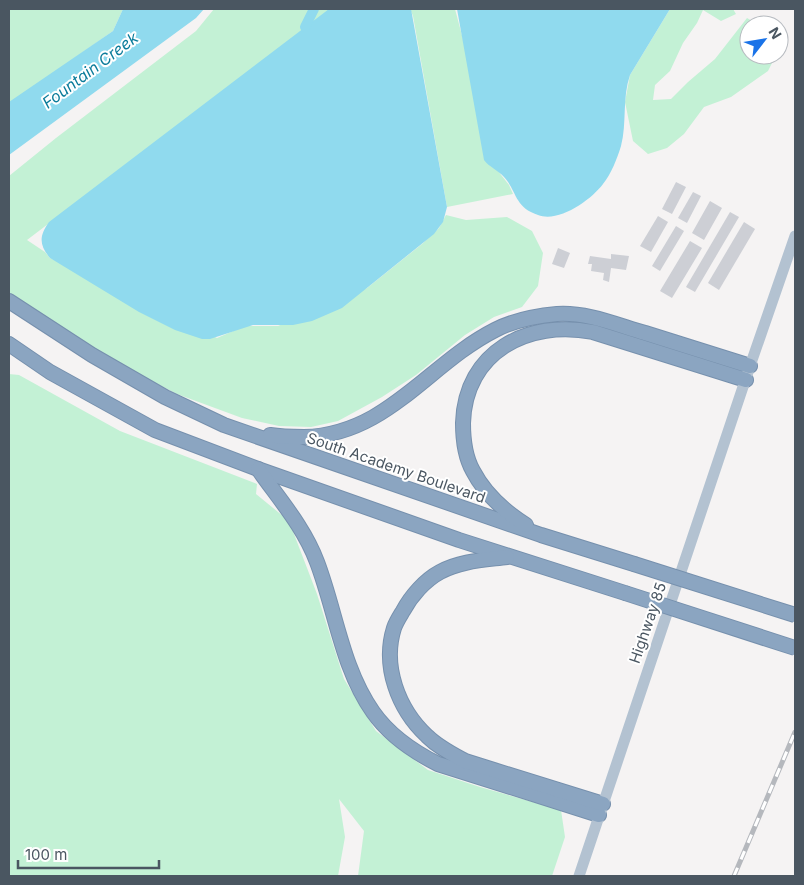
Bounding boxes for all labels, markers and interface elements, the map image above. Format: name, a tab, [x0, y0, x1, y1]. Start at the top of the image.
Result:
north arrow	[739, 15, 789, 65]
text: N	[766, 24, 786, 42]
water label: Fountain Creek	[38, 27, 142, 113]
street label: South Academy Boulevard	[304, 428, 488, 507]
street label: Highway 85	[625, 580, 670, 666]
scale bar	[18, 838, 159, 870]
text: 100 m	[25, 845, 67, 864]

